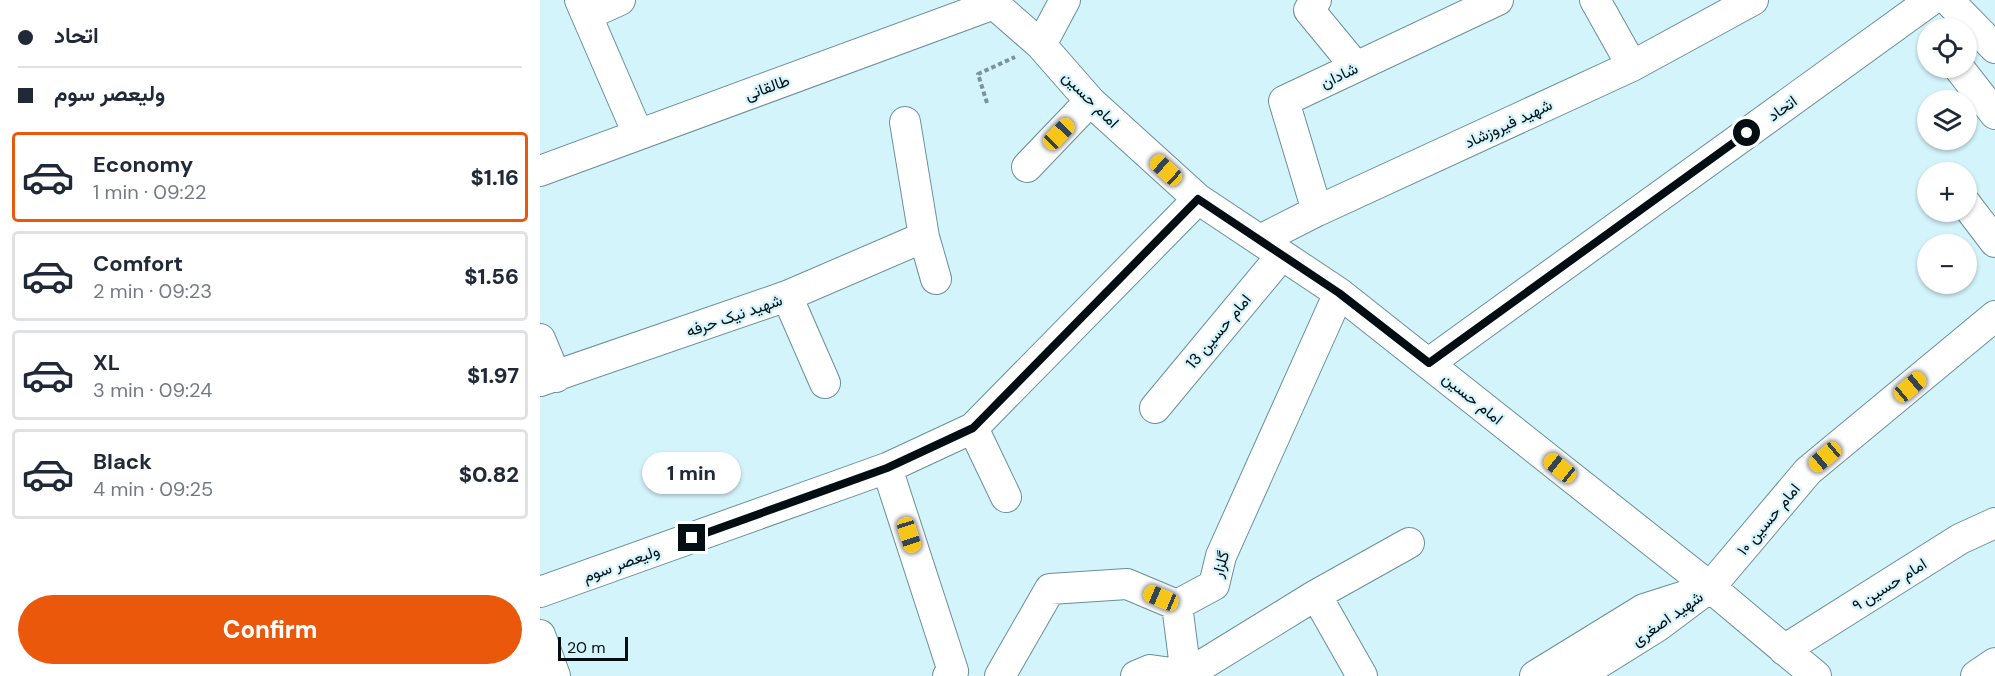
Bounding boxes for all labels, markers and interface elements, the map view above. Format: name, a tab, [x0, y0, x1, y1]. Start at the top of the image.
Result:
map controls	[1917, 18, 1977, 294]
button: locate	[1917, 18, 1977, 78]
text: اتحاد	[54, 21, 99, 50]
street label: شادان	[1317, 58, 1361, 93]
street label: امام حسین	[1058, 66, 1124, 132]
street label: طالقانی	[742, 70, 793, 105]
text: ولیعصر سوم	[54, 79, 165, 108]
button: layers	[1917, 90, 1977, 150]
street label: اتحاد	[1763, 91, 1801, 126]
street label: شهید فیروزشاد	[1461, 94, 1556, 153]
car	[1040, 115, 1078, 153]
route start	[1733, 119, 1760, 146]
icon: car	[21, 150, 75, 204]
text: Economy	[93, 150, 193, 179]
car	[1147, 151, 1185, 189]
button: +	[1917, 162, 1977, 222]
text: $1.16	[471, 163, 519, 192]
text: 1 min · 09:22	[93, 179, 207, 205]
button: −	[1917, 234, 1977, 294]
icon: car	[21, 249, 75, 303]
text: Comfort	[93, 249, 183, 278]
text: $1.56	[464, 262, 519, 291]
text: 2 min · 09:23	[93, 278, 212, 304]
street label: شهید نیک حرفه	[683, 289, 785, 342]
street label: امام حسین 13	[1181, 290, 1256, 373]
icon: car	[21, 348, 75, 402]
text: XL	[93, 348, 120, 377]
text: $1.97	[467, 361, 519, 390]
street label: امام حسین	[1438, 367, 1507, 429]
car	[1890, 369, 1930, 405]
text: 3 min · 09:24	[93, 377, 212, 403]
car	[1805, 439, 1845, 475]
icon: car	[21, 447, 75, 501]
text: Black	[93, 447, 152, 476]
car	[1540, 450, 1580, 486]
callout: 1 min	[642, 451, 741, 493]
text: $0.82	[459, 460, 519, 489]
text: 1 min	[667, 460, 716, 486]
text: 4 min · 09:25	[93, 476, 213, 502]
street label: امام حسین ۱۰	[1732, 479, 1805, 560]
car	[895, 515, 923, 555]
route end	[678, 524, 705, 551]
street label: ولیعصر سوم	[580, 540, 662, 587]
street label: گلزار	[1206, 549, 1234, 581]
street label: امام حسین ۹	[1848, 553, 1931, 616]
car	[1141, 583, 1181, 613]
street label: شهید اصغری	[1627, 586, 1707, 651]
button: Confirm	[18, 595, 522, 664]
scale bar	[558, 634, 628, 662]
text: 20 m	[567, 637, 606, 658]

